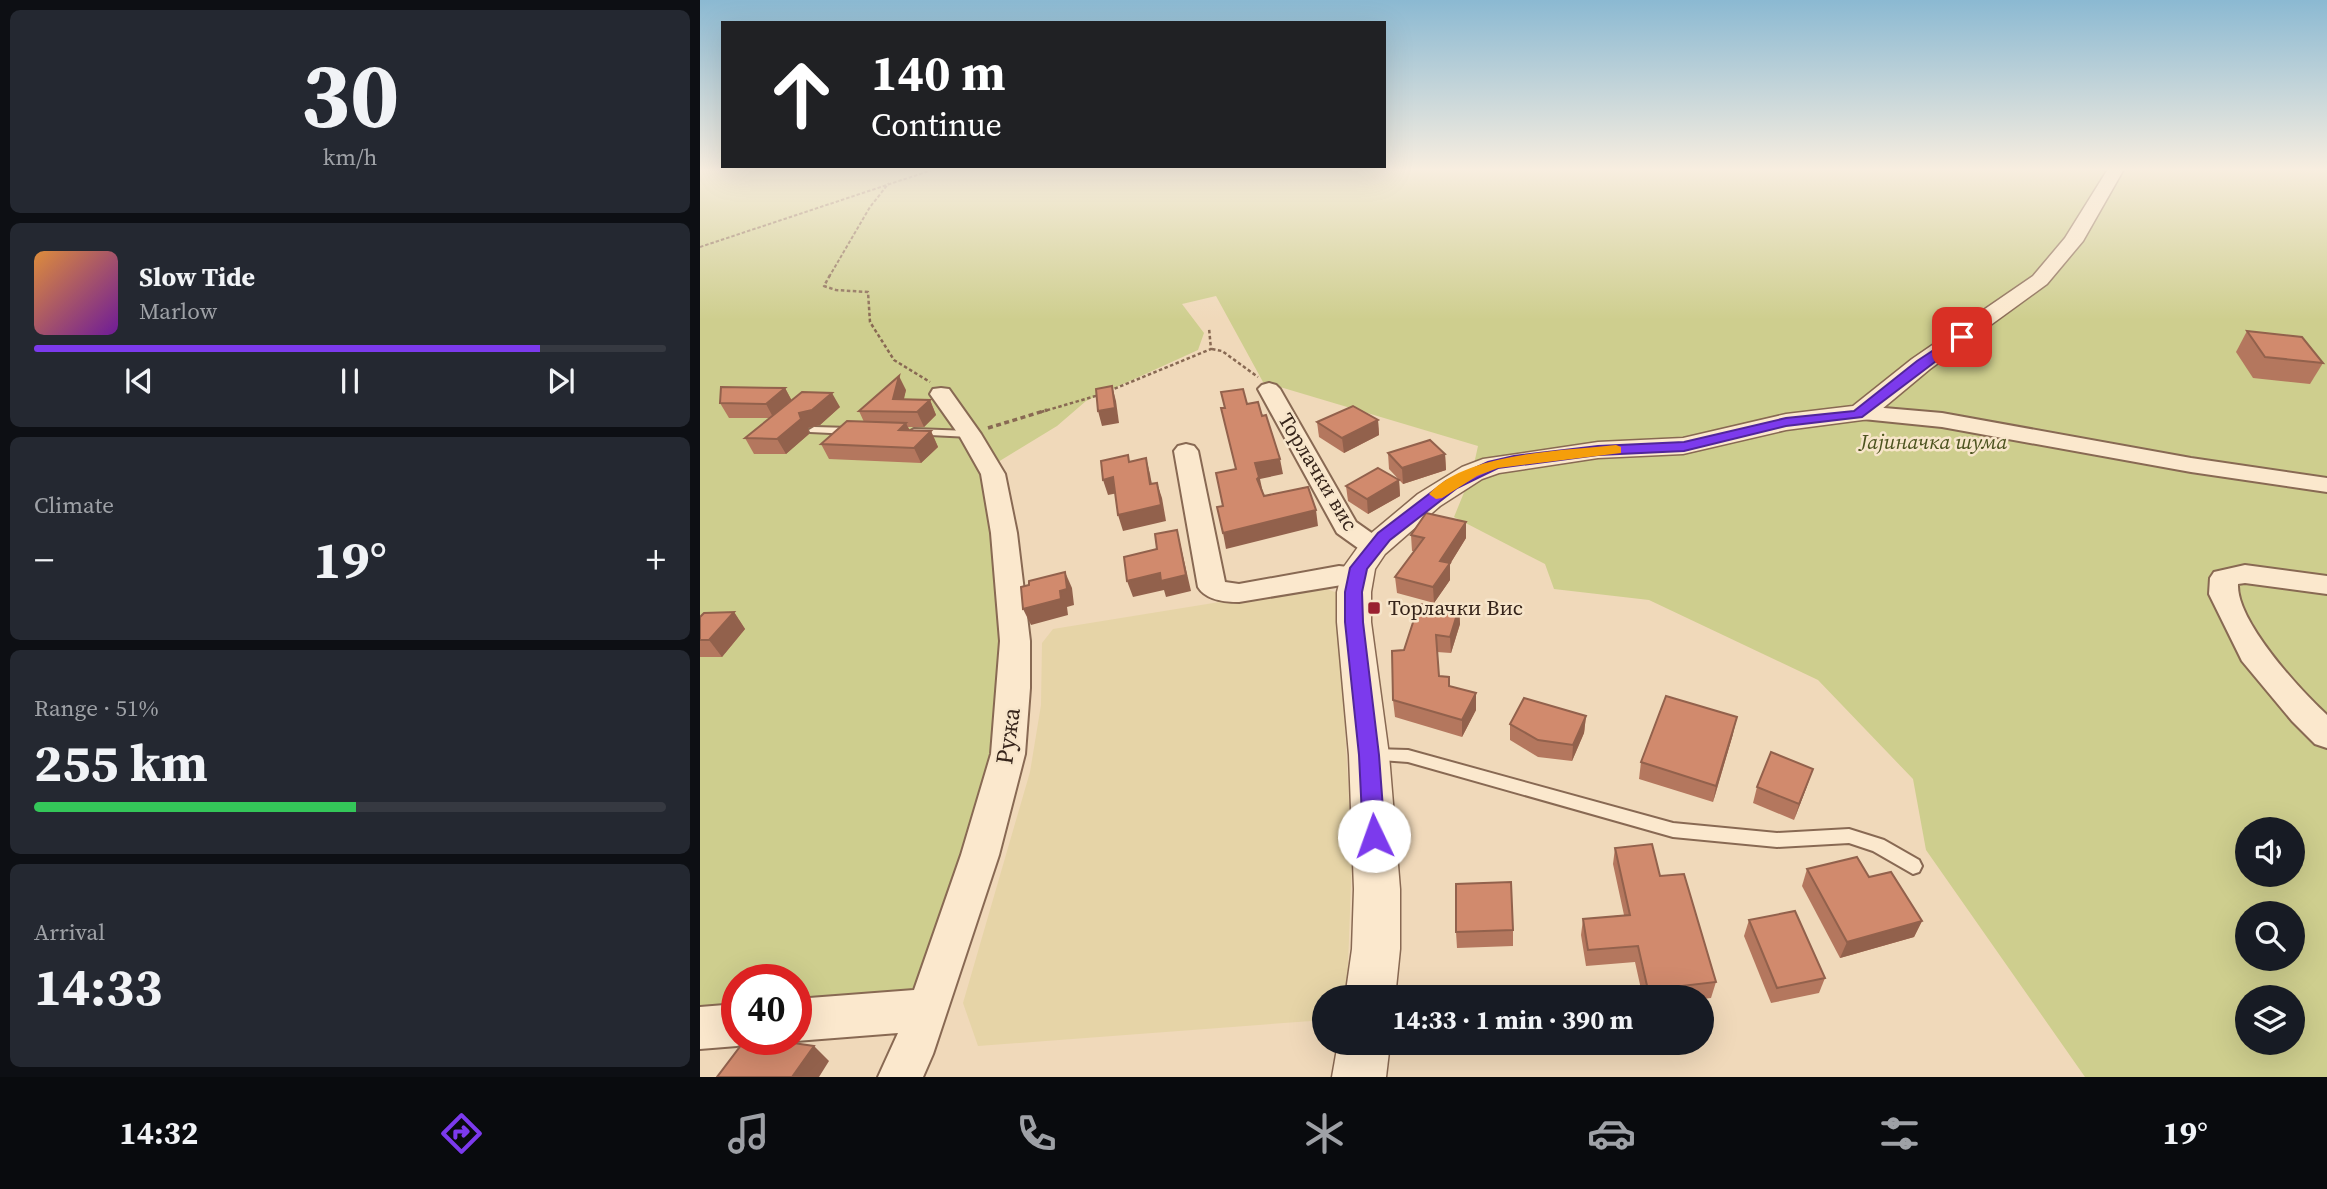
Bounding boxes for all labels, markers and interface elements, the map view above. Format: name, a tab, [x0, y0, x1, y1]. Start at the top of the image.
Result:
text: 30	[301, 33, 399, 157]
text: 140 m	[871, 39, 1006, 106]
icon: ahead	[756, 49, 847, 140]
text: Continue	[871, 103, 1002, 147]
text: km/h	[323, 141, 377, 173]
text: Slow Tide	[139, 259, 255, 295]
text: Marlow	[139, 295, 217, 327]
pin	[1932, 307, 1992, 367]
icon: arrive	[1943, 318, 1981, 356]
icon: previous	[120, 362, 158, 400]
icon: pause	[331, 362, 369, 400]
icon: next	[542, 362, 580, 400]
street label: Торлачки вис	[1272, 407, 1365, 536]
park label: Јајиначка шума	[1857, 427, 2008, 456]
text: Climate	[34, 489, 114, 521]
text: 19°	[313, 524, 387, 595]
text: −	[34, 534, 54, 586]
text: +	[646, 534, 666, 586]
place label: Торлачки Вис	[1388, 593, 1523, 622]
marker: Торлачки Вис	[1366, 600, 1382, 616]
text: Range · 51%	[34, 692, 159, 724]
street label: Ружа	[987, 705, 1028, 766]
text: 255 km	[34, 727, 208, 798]
position arrow	[1337, 799, 1411, 873]
map controls	[2235, 817, 2305, 1055]
button: sound	[2235, 817, 2305, 887]
button: search	[2235, 901, 2305, 971]
text: Arrival	[34, 916, 105, 948]
text: 14:33	[34, 951, 162, 1022]
speed limit sign: 40	[721, 964, 812, 1055]
button: layers	[2235, 985, 2305, 1055]
text: 14:33 · 1 min · 390 m	[1393, 1002, 1633, 1038]
icon: directions	[437, 1109, 486, 1158]
icon: music	[724, 1109, 773, 1158]
icon: phone	[1012, 1109, 1061, 1158]
icon: climate	[1300, 1109, 1349, 1158]
icon: car	[1587, 1109, 1636, 1158]
icon: filters	[1875, 1109, 1924, 1158]
text: 14:32	[119, 1111, 198, 1155]
text: 19°	[2162, 1111, 2208, 1155]

